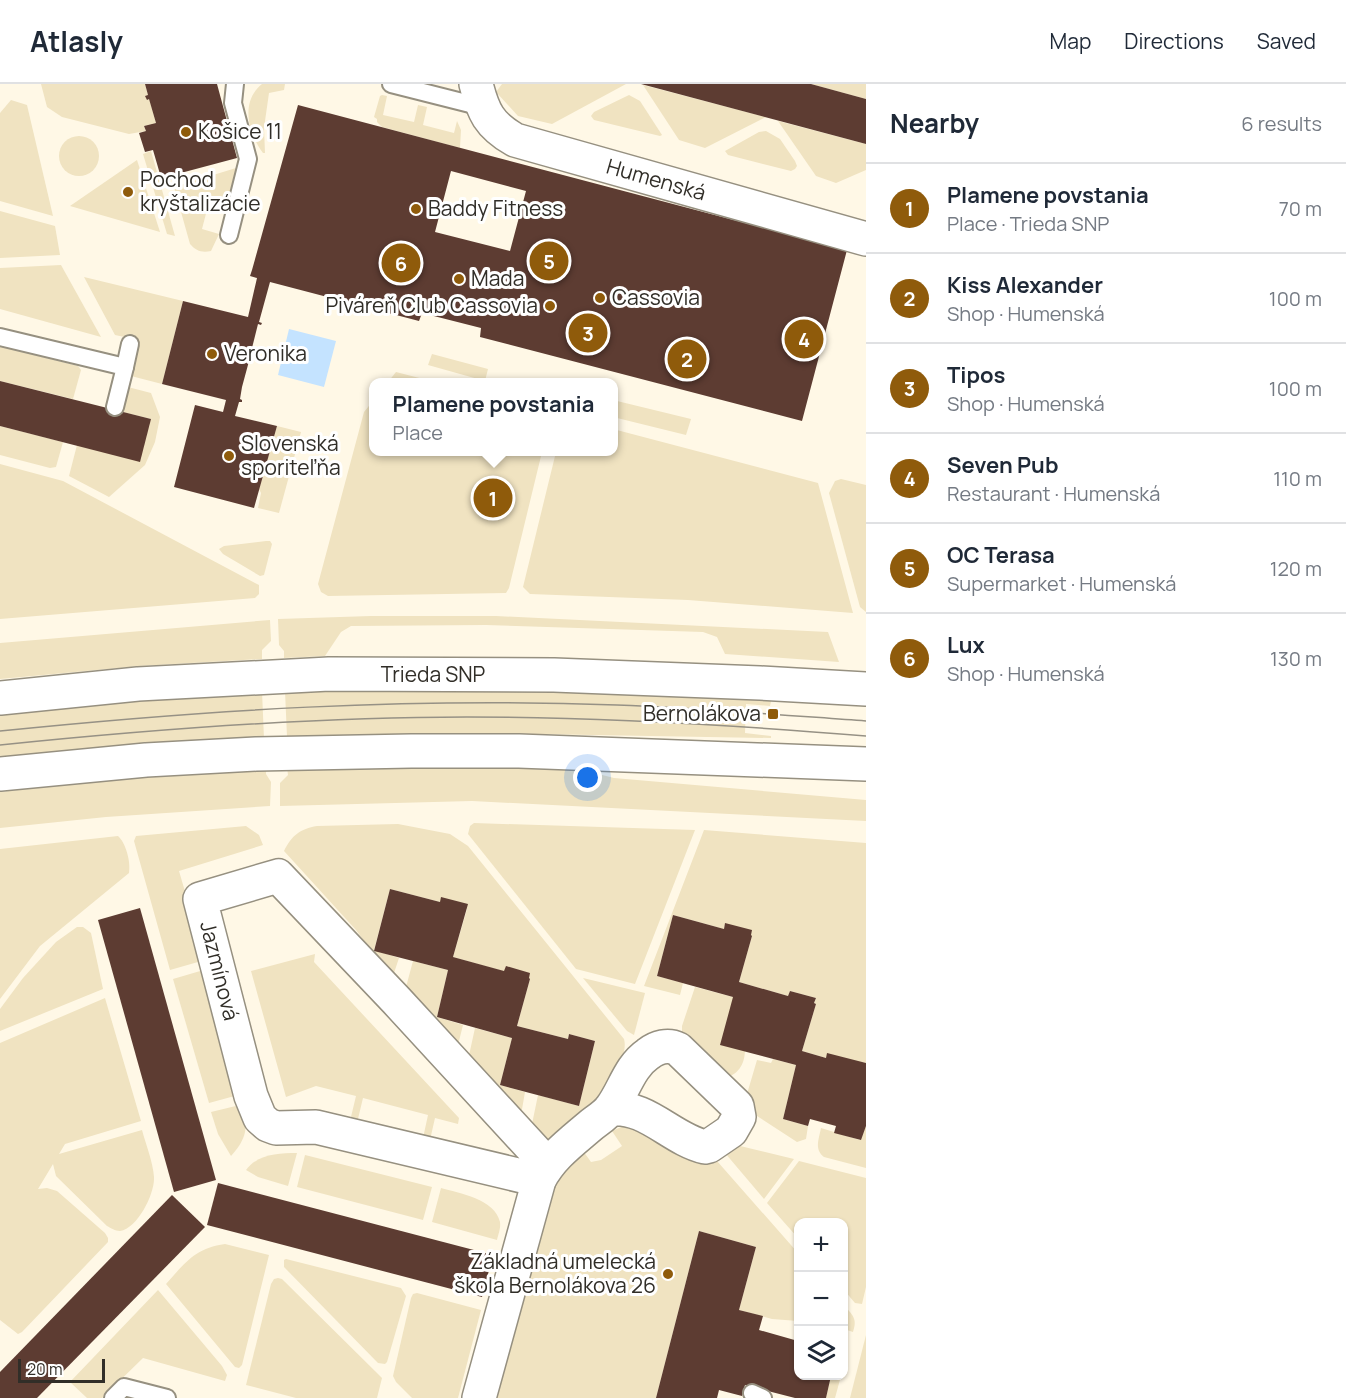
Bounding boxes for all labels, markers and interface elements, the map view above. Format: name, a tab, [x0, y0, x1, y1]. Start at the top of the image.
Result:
text: Atlasly	[30, 22, 123, 60]
text: Map	[1050, 27, 1091, 55]
text: Directions	[1124, 27, 1224, 55]
text: Saved	[1257, 27, 1316, 55]
text: Nearby	[890, 105, 979, 141]
text: 6 results	[1241, 110, 1322, 137]
place label: Košice 11	[198, 117, 282, 145]
marker: Košice 11	[179, 125, 193, 139]
street label: Humenská	[603, 152, 709, 207]
place label: Pochod kryštalizácie	[140, 165, 260, 217]
text: Plamene povstania	[947, 180, 1149, 210]
marker: Pochod kryštalizácie	[121, 185, 135, 199]
place label: Baddy Fitness	[428, 194, 563, 222]
text: 1	[905, 195, 914, 222]
text: 70 m	[1279, 195, 1322, 222]
marker: Baddy Fitness	[409, 202, 423, 216]
text: Place · Trieda SNP	[947, 210, 1109, 237]
pin: 5	[530, 238, 568, 284]
pin: 6	[382, 240, 420, 285]
place label: Mada	[471, 264, 524, 292]
text: Kiss Alexander	[947, 270, 1103, 300]
marker: Mada	[452, 272, 466, 286]
place label: Cassovia	[612, 283, 700, 311]
text: 2	[904, 285, 915, 312]
text: 100 m	[1269, 285, 1322, 312]
place label: Piváreň Club Cassovia	[325, 291, 538, 319]
marker: Cassovia	[593, 291, 607, 305]
marker: Piváreň Club Cassovia	[543, 299, 557, 313]
text: Shop · Humenská	[947, 300, 1105, 327]
pin: 3	[568, 310, 608, 356]
pin: 4	[784, 316, 824, 362]
pin: 2	[668, 336, 706, 382]
place label: Veronika	[224, 339, 307, 367]
marker: Veronika	[205, 347, 219, 361]
text: Tipos	[947, 360, 1005, 390]
text: 3	[904, 375, 915, 402]
text: 100 m	[1269, 375, 1322, 402]
popup	[369, 378, 618, 456]
text: Plamene povstania	[393, 389, 594, 419]
text: Shop · Humenská	[947, 390, 1105, 417]
text: Place	[393, 419, 443, 446]
place label: Slovenská sporiteľňa	[241, 429, 341, 481]
marker: Slovenská sporiteľňa	[222, 449, 236, 463]
text: Seven Pub	[947, 450, 1058, 480]
text: 4	[903, 465, 916, 492]
text: 110 m	[1273, 465, 1322, 492]
pin: 1	[474, 476, 512, 520]
text: Restaurant · Humenská	[947, 480, 1160, 507]
text: OC Terasa	[947, 540, 1055, 570]
text: 5	[904, 555, 915, 582]
text: 120 m	[1270, 555, 1322, 582]
text: Supermarket · Humenská	[947, 570, 1176, 597]
text: Lux	[947, 630, 985, 660]
text: 6	[903, 645, 916, 672]
text: 130 m	[1270, 645, 1322, 672]
street label: Trieda SNP	[381, 660, 486, 688]
text: Shop · Humenská	[947, 660, 1105, 687]
place label: Bernolákova	[643, 699, 761, 727]
marker: Bernolákova	[766, 707, 780, 721]
your location	[573, 763, 602, 792]
street label: Jazmínová	[194, 918, 246, 1023]
map controls	[794, 1218, 848, 1380]
button: +	[794, 1218, 848, 1272]
place label: Základná umelecká škola Bernolákova 26	[454, 1247, 656, 1299]
marker: Základná umelecká škola Bernolákova 26	[661, 1267, 675, 1281]
button: −	[794, 1272, 848, 1326]
button: layers	[794, 1326, 848, 1380]
scale bar	[18, 1356, 105, 1384]
text: 20 m	[27, 1358, 63, 1380]

